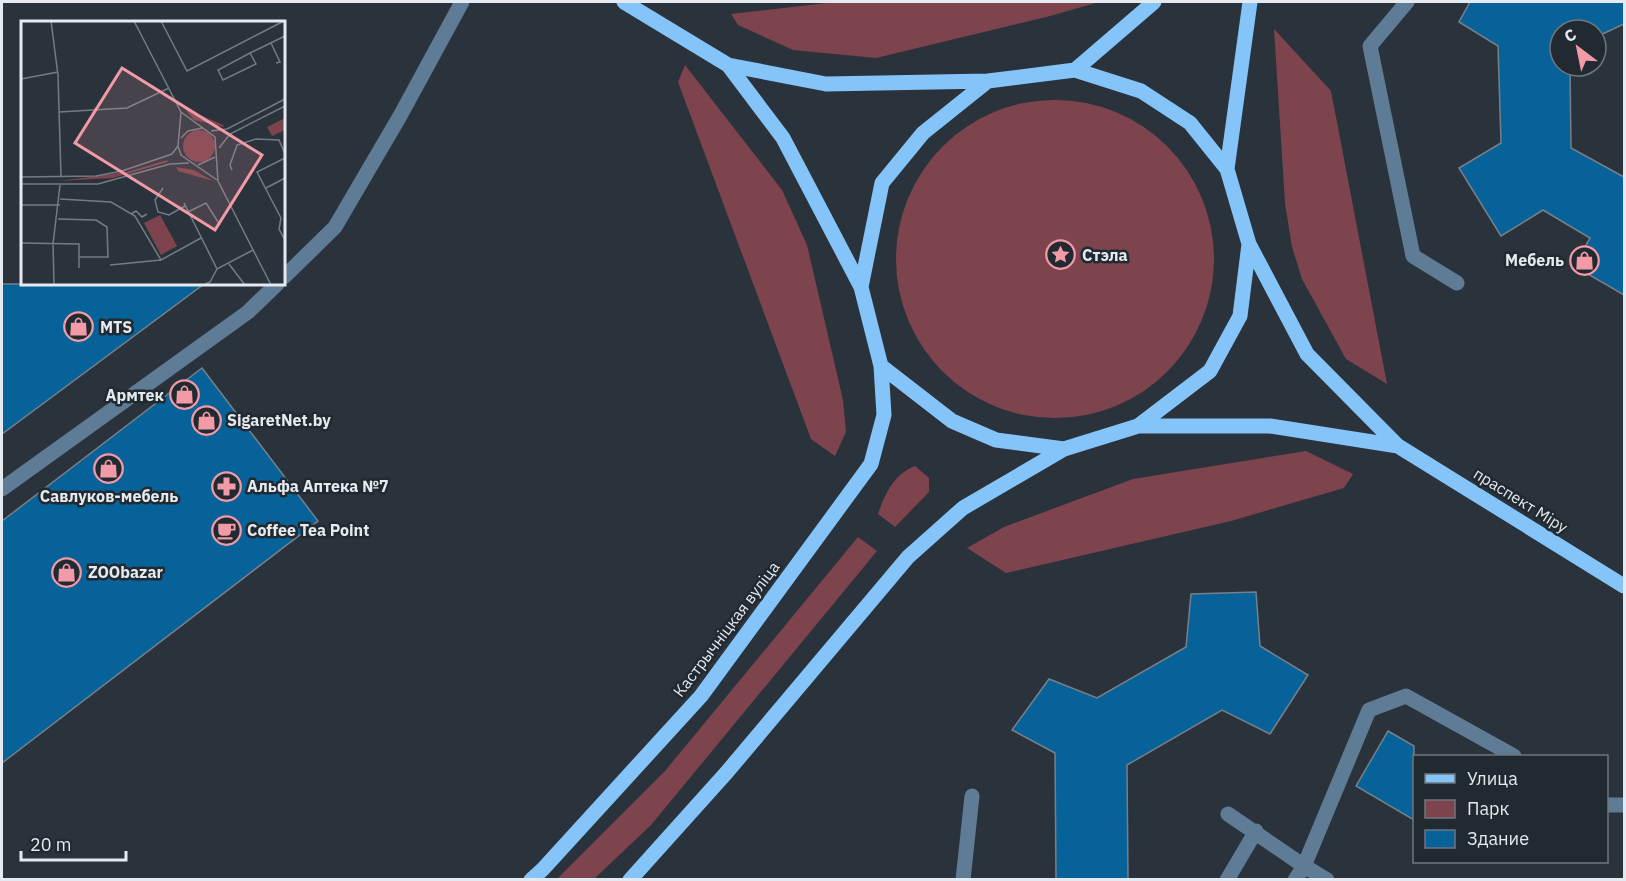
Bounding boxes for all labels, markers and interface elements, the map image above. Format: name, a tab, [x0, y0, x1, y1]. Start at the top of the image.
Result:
north arrow	[1548, 18, 1608, 78]
inset map	[21, 21, 285, 285]
text: С	[1560, 24, 1580, 47]
place icon: Стэла	[1045, 239, 1077, 271]
shop icon: Мебель	[1569, 244, 1601, 276]
place label: Стэла	[1082, 245, 1128, 265]
place label: Мебель	[1505, 250, 1564, 270]
shop icon: MTS	[63, 311, 95, 343]
place label: MTS	[100, 317, 132, 337]
shop icon: Армтек	[169, 379, 201, 411]
place label: Армтек	[105, 385, 164, 405]
shop icon: SigaretNet.by	[190, 404, 222, 436]
place label: SigaretNet.by	[227, 410, 331, 430]
shop icon: Савлуков-мебель	[93, 452, 125, 484]
street label: праспект Міру	[1470, 463, 1572, 537]
pharmacy icon: Альфа Аптека №7	[210, 470, 242, 502]
place label: Альфа Аптека №7	[247, 476, 389, 496]
place label: Савлуков-мебель	[40, 486, 178, 506]
cafe icon: Coffee Tea Point	[210, 514, 242, 546]
place label: Coffee Tea Point	[247, 520, 369, 540]
shop icon: ZOObazar	[51, 556, 83, 588]
street label: Кастрычніцкая вуліца	[669, 557, 784, 701]
place label: ZOObazar	[88, 562, 163, 582]
legend	[1413, 755, 1608, 863]
text: Улица	[1467, 767, 1518, 790]
text: Парк	[1467, 797, 1510, 820]
scale bar	[21, 824, 126, 862]
text: Здание	[1467, 827, 1529, 850]
text: 20 m	[30, 833, 72, 856]

